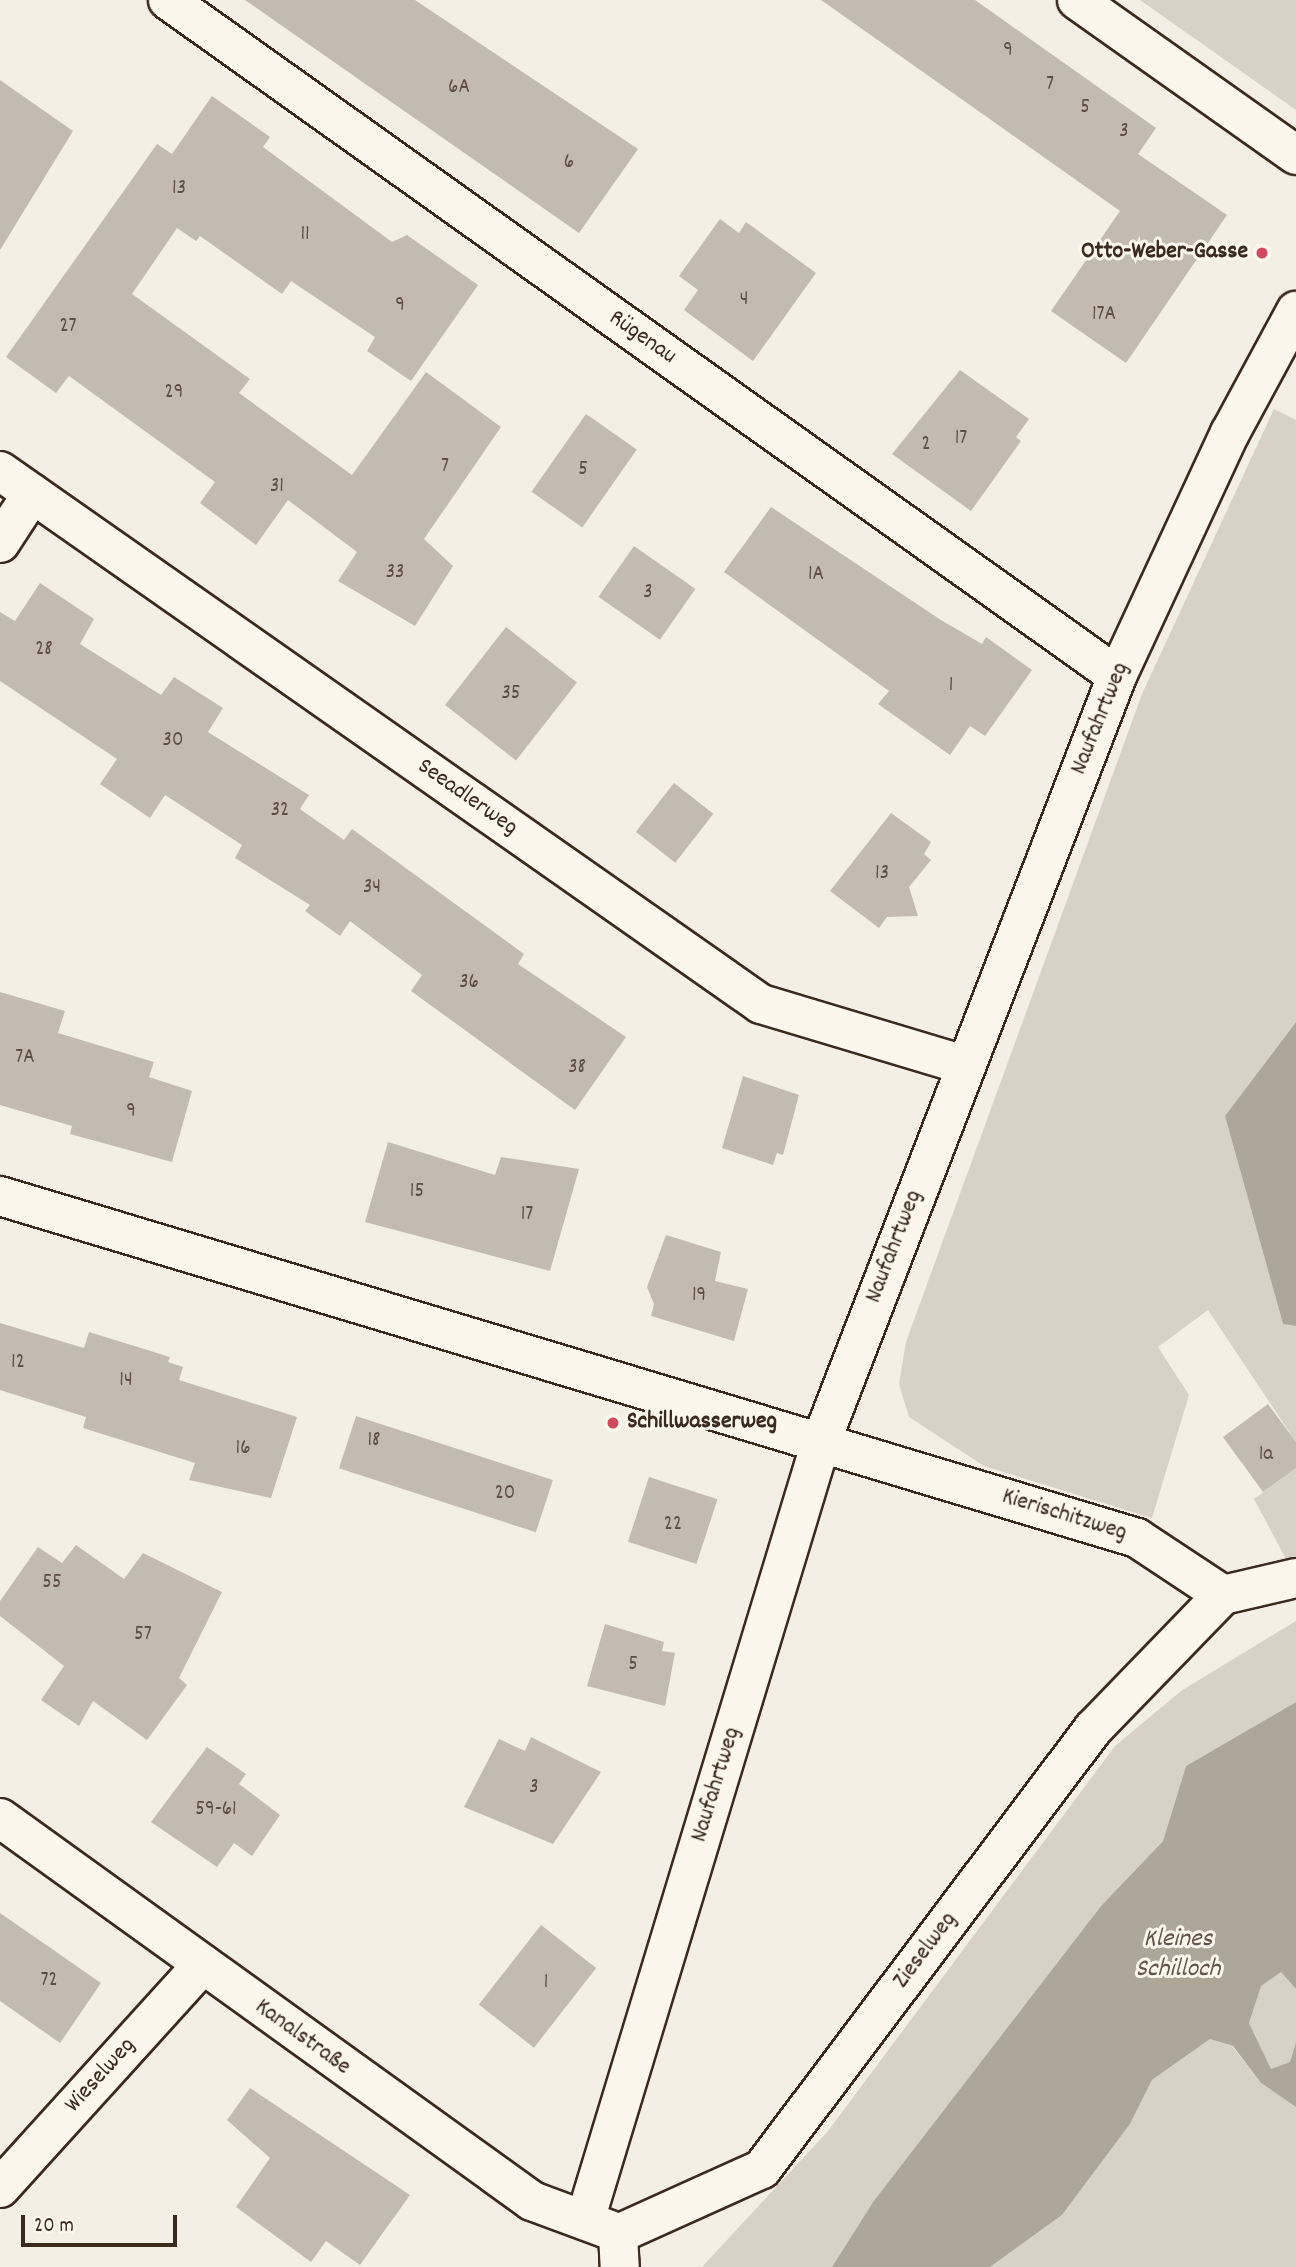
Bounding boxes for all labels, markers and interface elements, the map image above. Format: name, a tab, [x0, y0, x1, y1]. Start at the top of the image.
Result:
house number: 9	[1003, 38, 1013, 64]
house number: 7	[1046, 72, 1054, 98]
house number: 6A	[448, 75, 470, 101]
house number: 5	[1080, 95, 1090, 121]
house number: 3	[1119, 119, 1129, 145]
house number: 6	[564, 150, 574, 176]
house number: 13	[172, 176, 186, 202]
house number: 11	[300, 222, 310, 248]
place label: Otto-Weber-Gasse	[1081, 239, 1248, 267]
marker: Otto-Weber-Gasse	[1254, 245, 1270, 261]
house number: 4	[740, 287, 748, 313]
house number: 9	[395, 293, 405, 319]
house number: 17A	[1092, 302, 1116, 328]
street label: Rügenau	[603, 304, 681, 372]
house number: 27	[59, 314, 77, 340]
house number: 29	[165, 380, 183, 406]
house number: 17	[955, 426, 967, 452]
house number: 2	[921, 432, 931, 458]
house number: 7	[441, 454, 449, 480]
house number: 5	[578, 457, 588, 483]
house number: 31	[270, 474, 284, 500]
house number: 33	[386, 560, 404, 586]
house number: 1A	[808, 562, 824, 588]
house number: 3	[643, 580, 653, 606]
house number: 28	[35, 637, 53, 663]
street label: Naufahrtweg	[1065, 659, 1137, 779]
house number: 1	[949, 673, 953, 699]
house number: 35	[501, 681, 521, 707]
house number: 30	[163, 728, 183, 754]
street label: Seeadlerweg	[411, 753, 523, 843]
house number: 32	[271, 798, 289, 824]
house number: 13	[875, 861, 889, 887]
house number: 34	[363, 875, 381, 901]
house number: 36	[459, 970, 479, 996]
house number: 7A	[15, 1045, 35, 1071]
house number: 38	[568, 1055, 586, 1081]
house number: 9	[126, 1099, 136, 1125]
house number: 15	[410, 1179, 424, 1205]
street label: Naufahrtweg	[860, 1187, 930, 1307]
house number: 17	[521, 1202, 533, 1228]
house number: 19	[692, 1283, 706, 1309]
house number: 12	[11, 1350, 25, 1376]
house number: 14	[119, 1368, 133, 1394]
place label: Schillwasserweg	[627, 1409, 777, 1437]
marker: Schillwasserweg	[605, 1415, 621, 1431]
house number: 18	[367, 1428, 381, 1454]
house number: 16	[236, 1436, 250, 1462]
house number: 1a	[1259, 1442, 1273, 1468]
house number: 20	[495, 1481, 515, 1507]
street label: Kierischitzweg	[998, 1483, 1130, 1549]
house number: 22	[664, 1512, 682, 1538]
house number: 55	[42, 1570, 62, 1596]
house number: 57	[134, 1622, 152, 1648]
house number: 5	[628, 1652, 638, 1678]
street label: Naufahrtweg	[686, 1724, 748, 1846]
house number: 3	[529, 1775, 539, 1801]
house number: 59-61	[195, 1797, 237, 1823]
street label: Zieselweg	[888, 1907, 964, 1995]
water label: Kleines Schilloch	[1136, 1924, 1220, 1986]
house number: 72	[40, 1968, 58, 1994]
house number: 1	[544, 1970, 548, 1996]
street label: Kanalstraße	[248, 1994, 356, 2082]
street label: Wieselweg	[60, 2032, 142, 2120]
scale bar	[24, 2200, 180, 2244]
text: 20 m	[34, 2212, 74, 2242]

